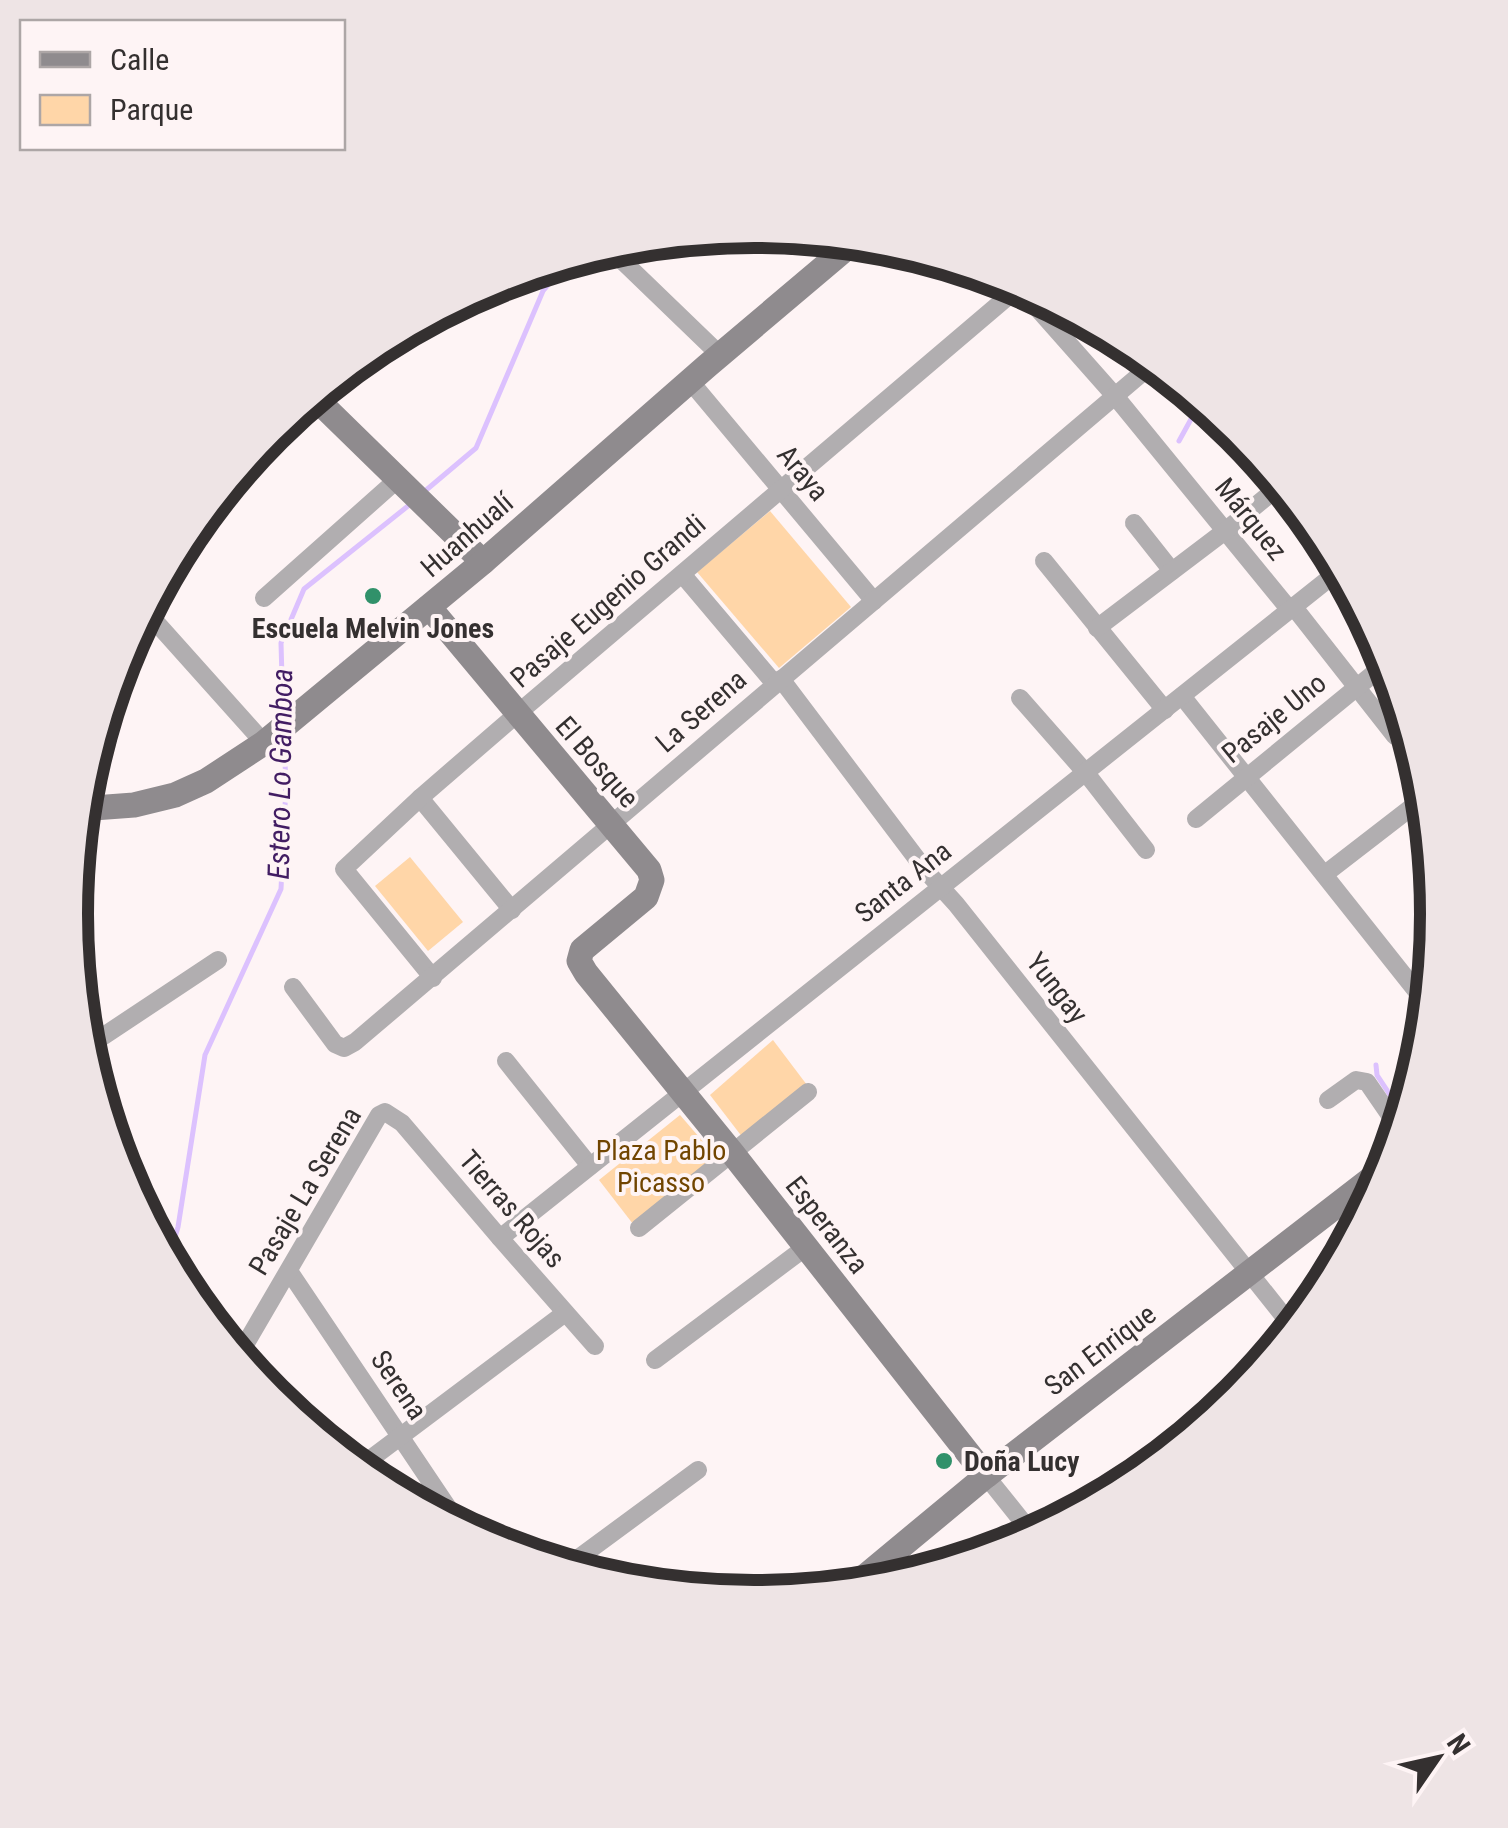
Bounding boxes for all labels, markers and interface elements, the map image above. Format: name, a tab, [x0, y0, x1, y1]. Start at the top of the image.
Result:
legend	[20, 20, 345, 150]
text: Calle	[110, 42, 169, 77]
text: Parque	[110, 92, 193, 127]
street label: Araya	[770, 439, 836, 507]
street label: Márquez	[1208, 471, 1294, 567]
street label: Huanhualí	[414, 485, 521, 584]
street label: Pasaje Eugenio Grandi	[504, 507, 712, 695]
marker: Escuela Melvin Jones	[362, 585, 384, 607]
place label: Escuela Melvin Jones	[252, 612, 494, 645]
street label: La Serena	[649, 663, 753, 759]
street label: Pasaje Uno	[1215, 666, 1333, 770]
water label: Estero Lo Gamboa	[261, 668, 299, 880]
street label: El Bosque	[549, 710, 645, 814]
street label: Santa Ana	[848, 834, 958, 930]
street label: Yungay	[1019, 946, 1095, 1030]
street label: Pasaje La Serena	[242, 1101, 368, 1281]
park label: Plaza Pablo Picasso	[596, 1134, 726, 1199]
street label: Tierras Rojas	[452, 1144, 572, 1274]
street label: Esperanza	[779, 1170, 875, 1280]
street label: San Enrique	[1038, 1297, 1162, 1403]
street label: Serena	[364, 1344, 434, 1426]
place label: Doña Lucy	[964, 1445, 1080, 1478]
marker: Doña Lucy	[933, 1450, 955, 1472]
north arrow	[1388, 1708, 1488, 1808]
text: N	[1440, 1728, 1477, 1761]

